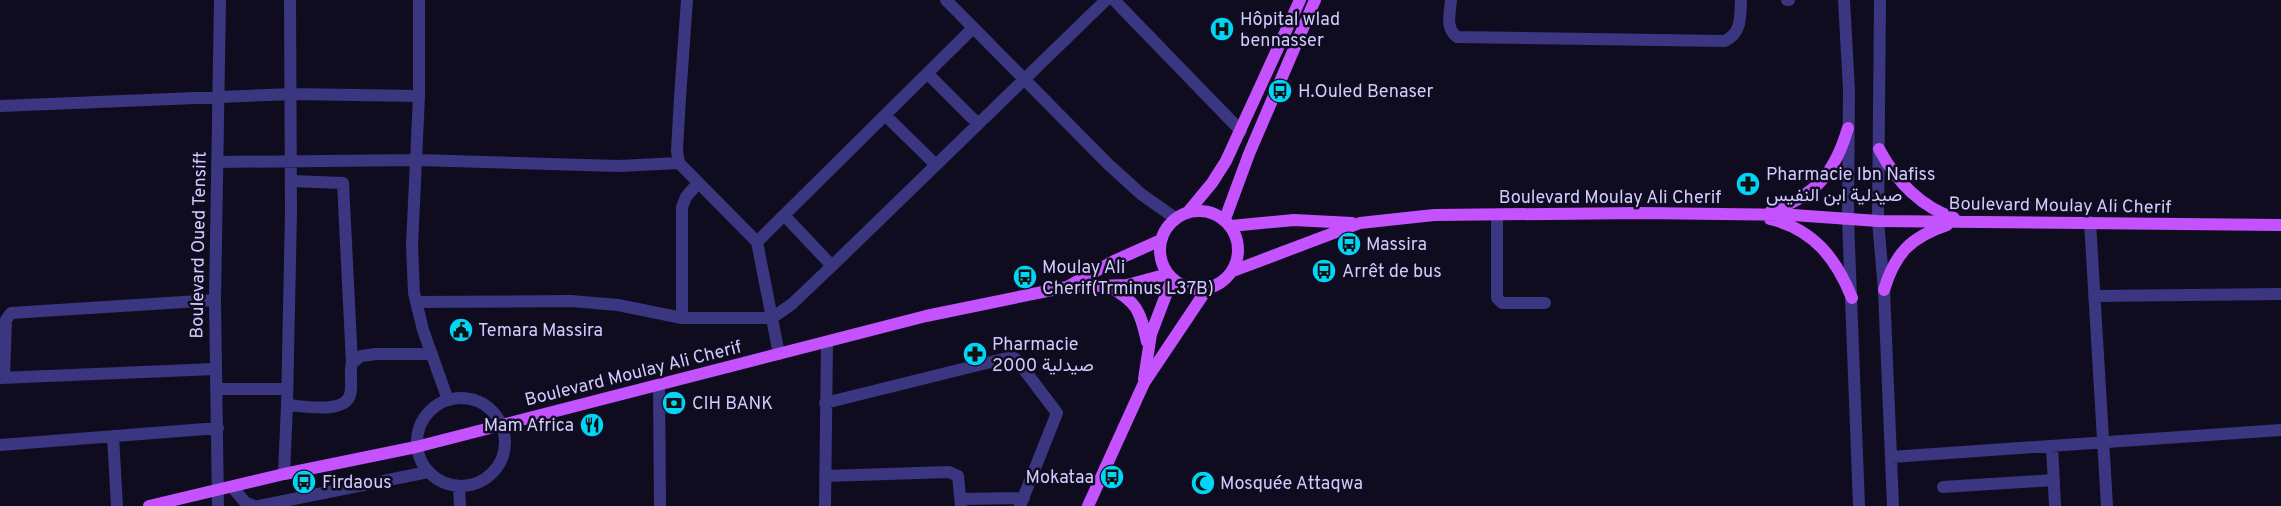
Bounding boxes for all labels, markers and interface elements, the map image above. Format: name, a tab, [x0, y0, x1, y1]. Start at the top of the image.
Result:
place label: Hôpital wlad bennasser	[1240, 9, 1340, 53]
hospital icon: Hôpital wlad bennasser	[1209, 16, 1235, 42]
bus stop icon: H.Ouled Benaser	[1267, 78, 1293, 104]
place label: H.Ouled Benaser	[1298, 81, 1434, 104]
street label: Boulevard Oued Tensift	[186, 151, 213, 339]
place label: Pharmacie Ibn Nafiss صيدلية ابن النفيس	[1766, 164, 1935, 208]
pharmacy icon: Pharmacie Ibn Nafiss صيدلية ابن النفيس	[1735, 171, 1761, 197]
street label: Boulevard Moulay Ali Cherif	[1499, 187, 1721, 210]
street label: Boulevard Moulay Ali Cherif	[1948, 193, 2171, 220]
bus stop icon: Massira	[1336, 231, 1362, 257]
place label: Massira	[1366, 234, 1427, 257]
place label: Moulay Ali Cherif(Trminus L37B)	[1042, 257, 1214, 301]
bus stop icon: Arrêt de bus	[1311, 258, 1337, 284]
place label: Arrêt de bus	[1342, 261, 1442, 284]
bus stop icon: Moulay Ali Cherif(Trminus L37B)	[1012, 264, 1038, 290]
public building icon: Temara Massira	[448, 317, 474, 343]
place label: Temara Massira	[478, 320, 603, 343]
place label: Pharmacie 2000 صيدلية	[992, 334, 1094, 378]
street label: Boulevard Moulay Ali Cherif	[523, 336, 744, 413]
pharmacy icon: Pharmacie 2000 صيدلية	[962, 341, 988, 367]
bank icon: CIH BANK	[661, 390, 687, 416]
place label: CIH BANK	[692, 393, 773, 416]
restaurant icon: Mam Africa	[579, 412, 605, 438]
place label: Mam Africa	[484, 415, 574, 438]
bus stop icon: Mokataa	[1099, 464, 1125, 490]
place label: Mokataa	[1025, 467, 1094, 490]
bus stop icon: Firdaous	[291, 469, 317, 495]
mosque icon: Mosquée Attaqwa	[1190, 470, 1216, 496]
place label: Firdaous	[322, 472, 392, 495]
place label: Mosquée Attaqwa	[1220, 473, 1363, 496]

